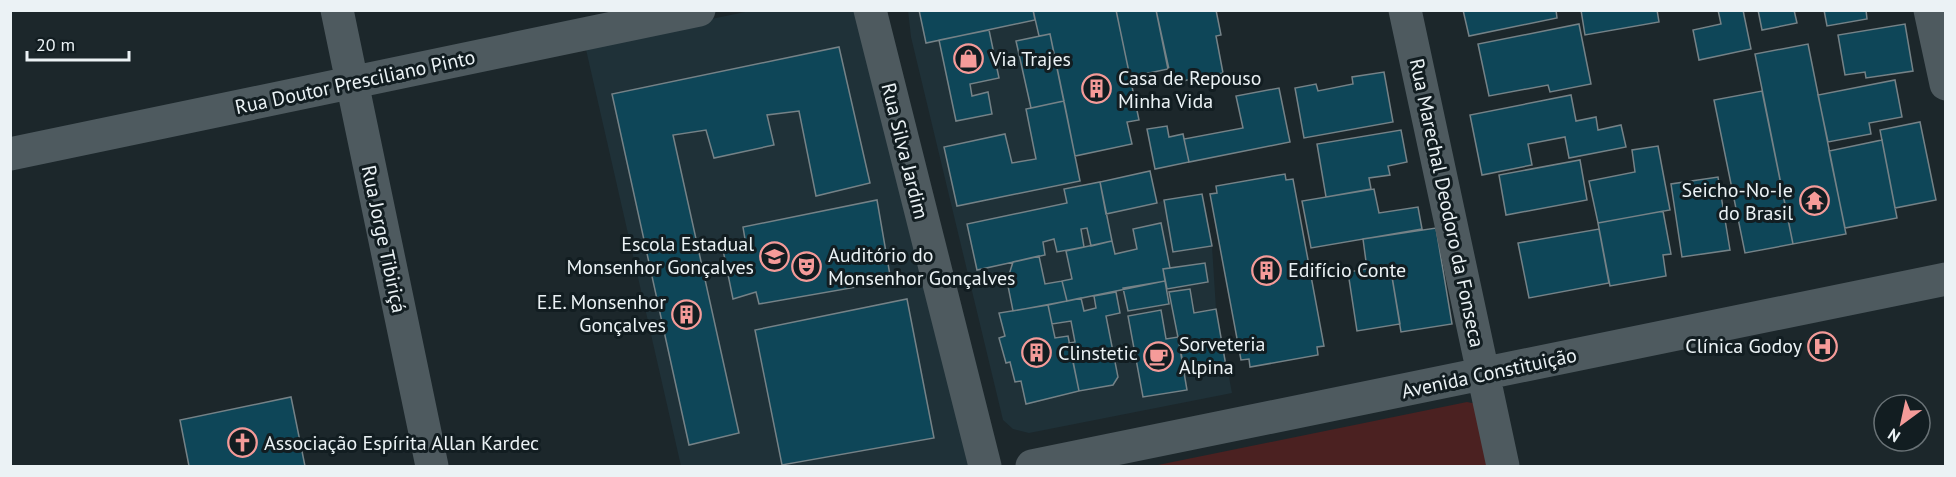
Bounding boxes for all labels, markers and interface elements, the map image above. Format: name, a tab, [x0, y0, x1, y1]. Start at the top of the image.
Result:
scale bar	[27, 24, 129, 62]
text: 20 m	[36, 33, 75, 56]
shop icon: Via Trajes	[953, 43, 985, 75]
street label: Rua Doutor Presciliano Pinto	[233, 44, 477, 120]
place label: Via Trajes	[989, 46, 1071, 72]
street label: Rua Marechal Deodoro da Fonseca	[1404, 56, 1490, 350]
place label: Casa de Repouso Minha Vida	[1118, 65, 1262, 114]
building icon: Casa de Repouso Minha Vida	[1081, 73, 1113, 105]
street label: Rua Silva Jardim	[876, 80, 934, 222]
street label: Rua Jorge Tibiriçá	[356, 163, 412, 315]
place label: Seicho-No-Ie do Brasil	[1682, 177, 1793, 226]
temple icon: Seicho-No-Ie do Brasil	[1798, 185, 1830, 217]
place label: Escola Estadual Monsenhor Gonçalves	[567, 231, 754, 280]
school or university icon: Escola Estadual Monsenhor Gonçalves	[759, 240, 791, 272]
place label: Auditório do Monsenhor Gonçalves	[828, 242, 1015, 291]
theatre icon: Auditório do Monsenhor Gonçalves	[791, 250, 823, 282]
building icon: Edifício Conte	[1251, 254, 1283, 286]
place label: Edifício Conte	[1288, 257, 1406, 283]
place label: E.E. Monsenhor Gonçalves	[537, 289, 666, 338]
building icon: E.E. Monsenhor Gonçalves	[671, 298, 703, 330]
hospital icon: Clínica Godoy	[1807, 330, 1839, 362]
place label: Sorveteria Alpina	[1179, 331, 1266, 380]
place label: Clínica Godoy	[1685, 333, 1803, 359]
building icon: Clinstetic	[1021, 337, 1053, 369]
place label: Clinstetic	[1058, 340, 1138, 366]
cafe icon: Sorveteria Alpina	[1142, 340, 1174, 372]
street label: Avenida Constituição	[1399, 342, 1579, 404]
north arrow	[1872, 393, 1932, 453]
text: N	[1884, 424, 1904, 447]
church icon: Associação Espírita Allan Kardec	[227, 427, 259, 459]
place label: Associação Espírita Allan Kardec	[264, 430, 539, 456]

